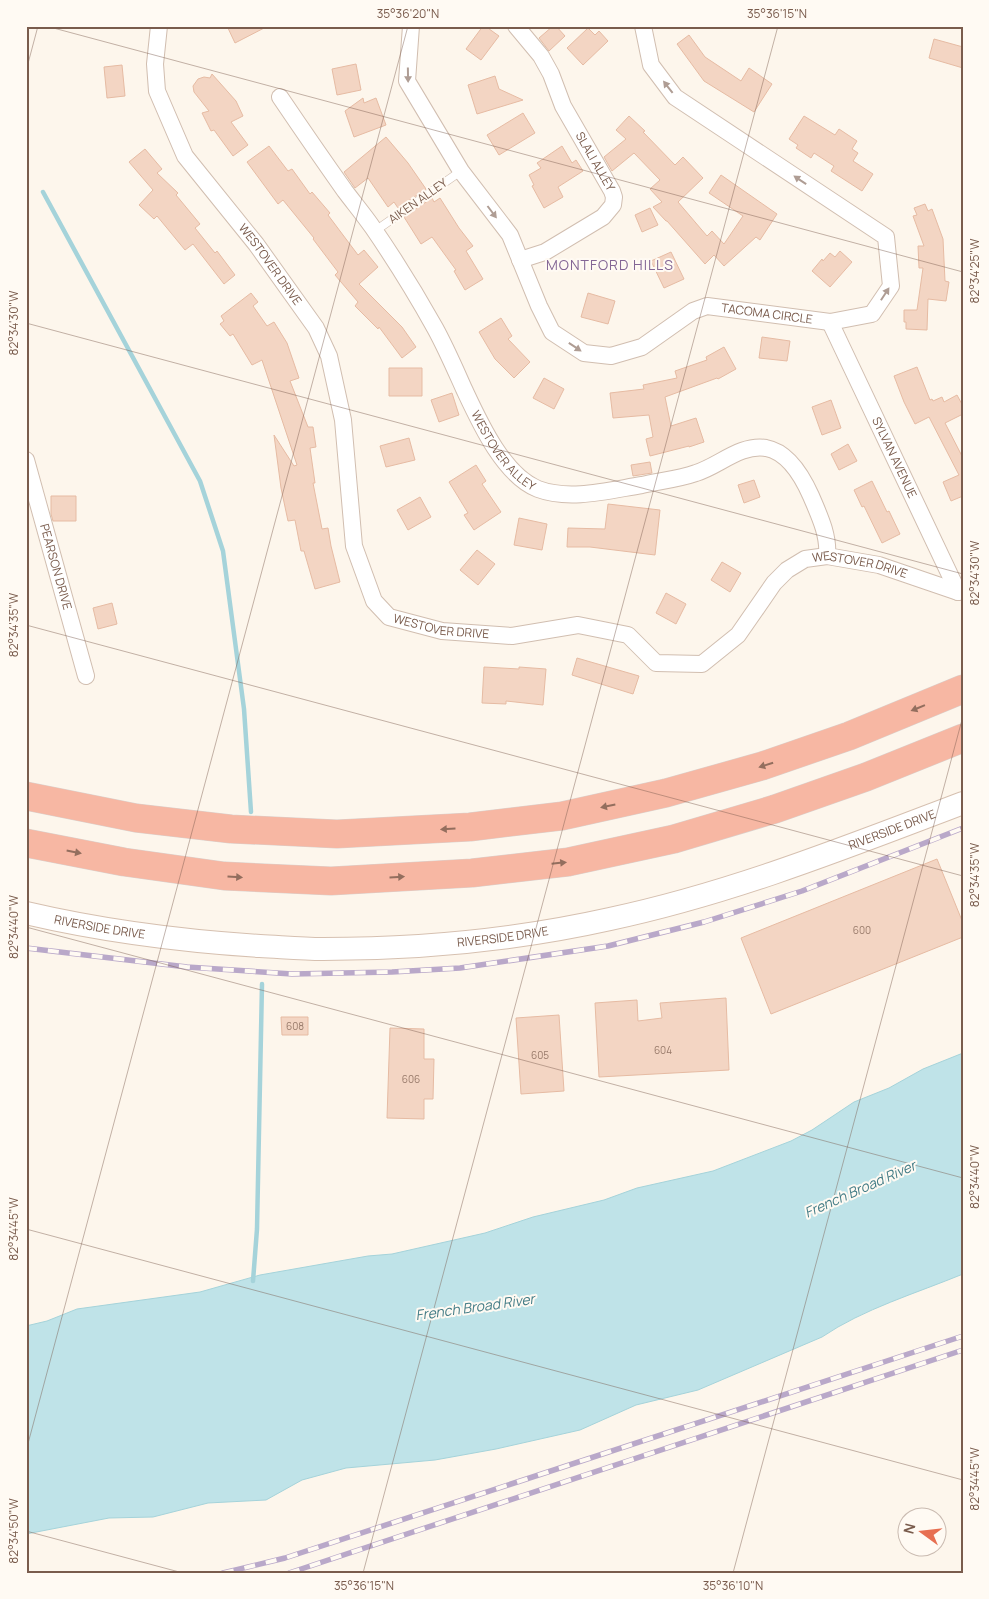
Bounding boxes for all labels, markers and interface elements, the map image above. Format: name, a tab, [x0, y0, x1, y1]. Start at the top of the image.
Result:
text: 35°36'20"N	[377, 5, 439, 22]
text: 35°36'15"N	[747, 5, 807, 22]
one-way arrow	[404, 67, 412, 83]
one-way arrow	[662, 81, 673, 94]
street label: SLALI ALLEY	[572, 129, 619, 194]
street label: AIKEN ALLEY	[385, 174, 451, 227]
one-way arrow	[793, 175, 807, 185]
one-way arrow	[487, 205, 497, 219]
street label: WESTOVER DRIVE	[235, 220, 306, 309]
text: 82°34'25"W	[966, 238, 983, 303]
district label: MONTFORD HILLS	[546, 255, 674, 274]
one-way arrow	[880, 288, 890, 301]
text: 82°34'30"W	[5, 290, 22, 356]
street label: TACOMA CIRCLE	[720, 299, 814, 328]
one-way arrow	[568, 343, 581, 352]
street label: WESTOVER ALLEY	[468, 408, 539, 495]
street label: SYLVAN AVENUE	[868, 414, 921, 501]
street label: PEARSON DRIVE	[36, 522, 76, 612]
text: 82°34'30"W	[966, 540, 983, 606]
street label: WESTOVER DRIVE	[811, 547, 910, 582]
text: 82°34'35"W	[5, 592, 22, 657]
street label: WESTOVER DRIVE	[391, 609, 490, 642]
one-way arrow	[911, 704, 925, 712]
one-way arrow	[758, 761, 773, 769]
one-way arrow	[601, 802, 616, 810]
street label: RIVERSIDE DRIVE	[846, 805, 938, 854]
one-way arrow	[440, 825, 456, 833]
text: 82°34'35"W	[966, 842, 983, 907]
one-way arrow	[66, 849, 82, 857]
one-way arrow	[551, 859, 567, 867]
one-way arrow	[227, 873, 243, 881]
one-way arrow	[389, 873, 405, 881]
text: 82°34'40"W	[5, 894, 22, 959]
street label: RIVERSIDE DRIVE	[53, 910, 146, 943]
street label: RIVERSIDE DRIVE	[456, 922, 550, 951]
house number: 600	[853, 923, 871, 937]
house number: 608	[286, 1019, 304, 1033]
house number: 604	[654, 1043, 672, 1057]
house number: 605	[531, 1048, 549, 1062]
house number: 606	[402, 1072, 420, 1086]
text: 82°34'40"W	[966, 1144, 983, 1209]
water label: French Broad River	[801, 1155, 920, 1222]
text: 82°34'45"W	[5, 1196, 22, 1261]
water label: French Broad River	[414, 1288, 538, 1324]
text: 82°34'45"W	[966, 1446, 983, 1511]
text: 82°34'50"W	[5, 1498, 22, 1564]
north arrow	[896, 1506, 946, 1556]
text: N	[898, 1521, 919, 1536]
text: 35°36'15"N	[334, 1577, 394, 1594]
text: 35°36'10"N	[703, 1577, 763, 1594]

